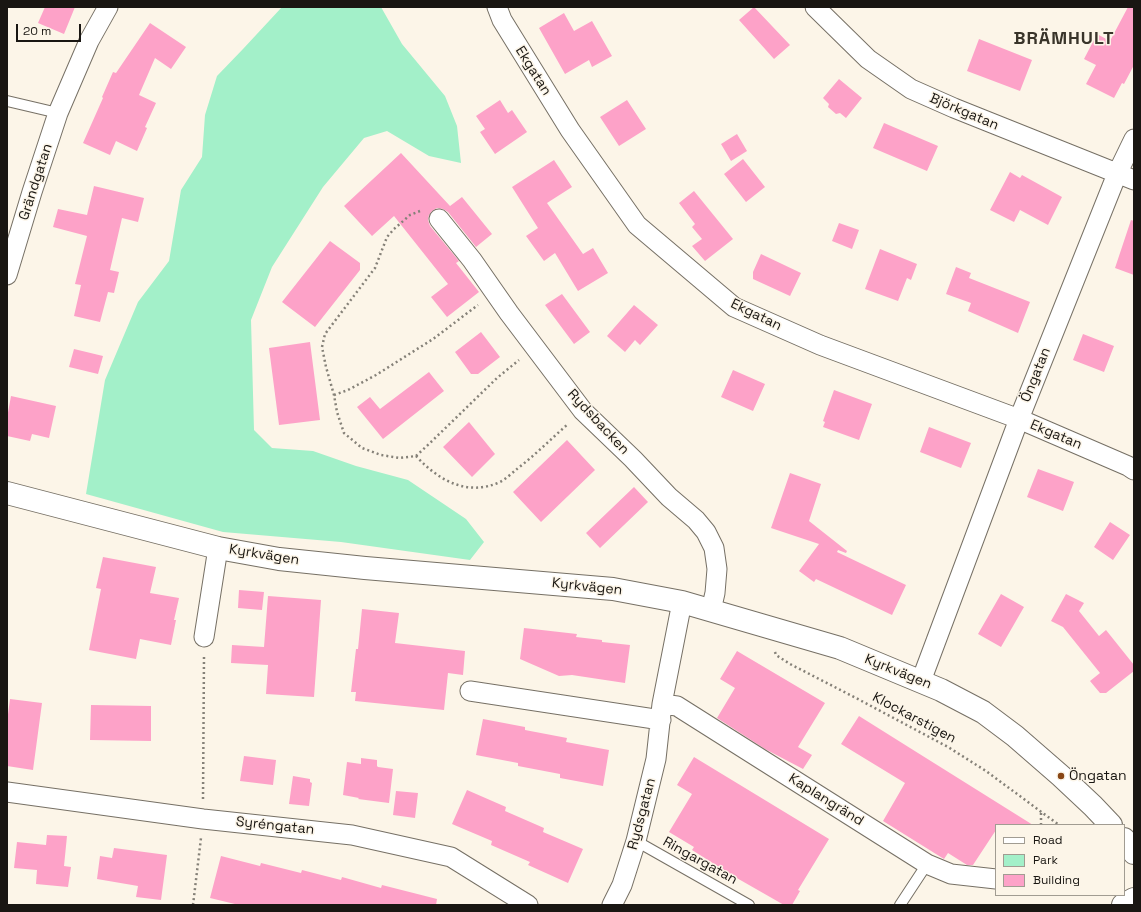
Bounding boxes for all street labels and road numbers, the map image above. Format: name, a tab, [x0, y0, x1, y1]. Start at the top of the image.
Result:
street label: Ekgatan	[511, 43, 555, 99]
street label: Björkgatan	[927, 90, 1001, 134]
street label: Grändgatan	[16, 142, 56, 222]
street label: Ekgatan	[728, 295, 784, 335]
street label: Öngatan	[1017, 345, 1055, 405]
street label: Rydsbacken	[564, 386, 632, 458]
street label: Ekgatan	[1028, 417, 1084, 453]
street label: Kyrkvägen	[228, 541, 300, 569]
street label: Kyrkvägen	[551, 575, 623, 599]
street label: Kyrkvägen	[862, 651, 934, 693]
street label: Klockarstigen	[869, 689, 959, 747]
street label: Kaplangränd	[785, 770, 867, 830]
street label: Rydsgatan	[624, 776, 660, 852]
street label: Syréngatan	[235, 814, 315, 838]
street label: Ringargatan	[660, 834, 740, 888]

